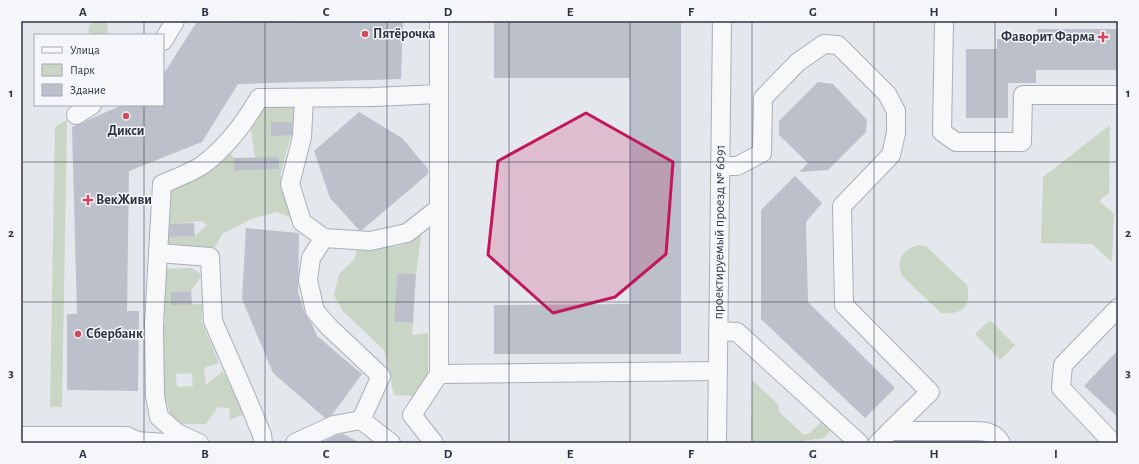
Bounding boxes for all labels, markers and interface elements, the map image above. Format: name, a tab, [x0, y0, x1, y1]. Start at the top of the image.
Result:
text: A	[79, 6, 87, 19]
text: B	[201, 6, 209, 19]
text: C	[323, 6, 330, 19]
text: D	[444, 6, 453, 19]
text: E	[567, 6, 574, 19]
text: F	[688, 6, 695, 19]
text: G	[809, 6, 817, 19]
text: H	[929, 6, 939, 19]
text: I	[1054, 6, 1058, 19]
place label: Пятёрочка	[373, 27, 436, 41]
marker: Пятёрочка	[360, 29, 370, 39]
place label: Фаворит Фарма	[1001, 30, 1095, 44]
marker: Фаворит Фарма	[1098, 32, 1108, 42]
legend	[34, 34, 164, 106]
text: Улица	[70, 44, 100, 56]
text: Парк	[70, 64, 95, 76]
text: Здание	[70, 84, 106, 96]
text: 1	[9, 87, 13, 100]
text: 1	[1126, 87, 1130, 100]
marker: Дикси	[121, 111, 131, 121]
place label: Дикси	[107, 124, 145, 138]
street label: проектируемый проезд № 6091	[711, 144, 728, 320]
place label: ВекЖиви	[96, 193, 152, 207]
marker: ВекЖиви	[83, 195, 93, 205]
text: 2	[8, 227, 14, 240]
text: 2	[1125, 227, 1131, 240]
place label: Сбербанк	[86, 327, 143, 341]
marker: Сбербанк	[73, 329, 83, 339]
text: 3	[8, 367, 14, 380]
text: 3	[1125, 367, 1131, 380]
text: A	[79, 448, 87, 461]
text: B	[201, 448, 209, 461]
text: C	[323, 448, 330, 461]
text: D	[444, 448, 453, 461]
text: E	[567, 448, 574, 461]
text: F	[688, 448, 695, 461]
text: G	[809, 448, 817, 461]
text: H	[929, 448, 939, 461]
text: I	[1054, 448, 1058, 461]

